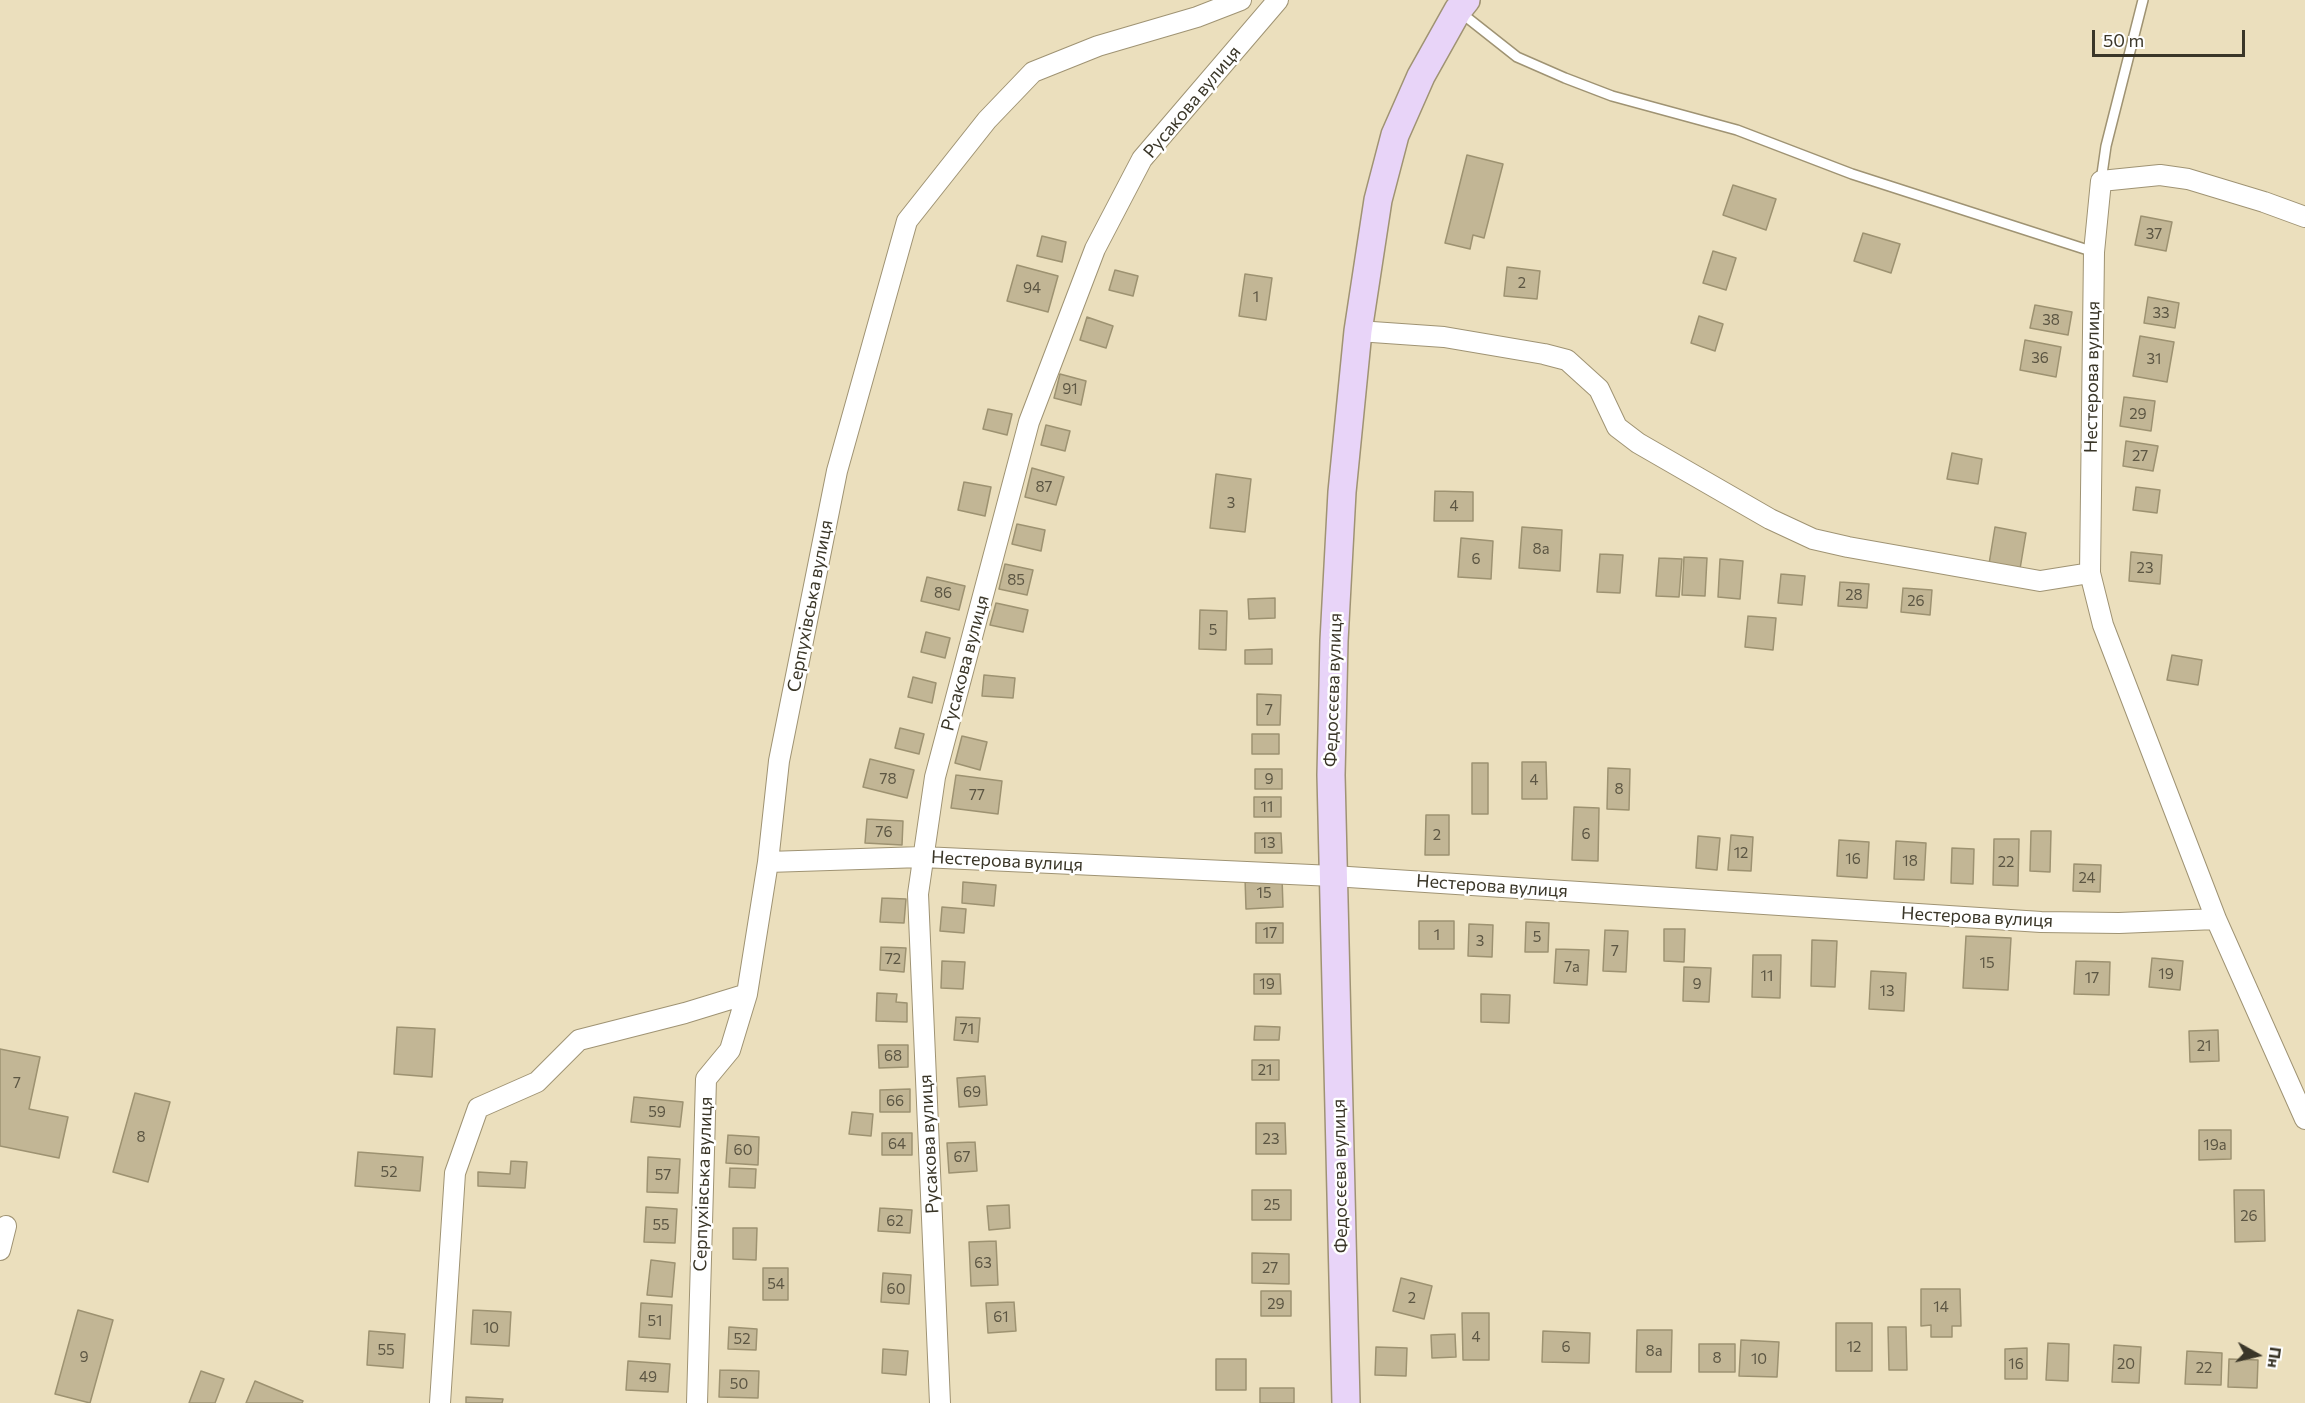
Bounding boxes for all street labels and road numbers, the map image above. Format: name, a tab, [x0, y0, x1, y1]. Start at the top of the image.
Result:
street label: Русакова вулиця	[1139, 42, 1245, 162]
street label: Нестерова вулиця	[2080, 301, 2104, 453]
street label: Серпухівська вулиця	[783, 518, 837, 694]
street label: Русакова вулиця	[936, 593, 994, 733]
street label: Федосєєва вулиця	[1320, 613, 1346, 767]
street label: Нестерова вулиця	[930, 846, 1084, 876]
street label: Нестерова вулиця	[1415, 870, 1569, 902]
street label: Нестерова вулиця	[1900, 902, 2054, 932]
street label: Русакова вулиця	[915, 1074, 943, 1214]
street label: Серпухівська вулиця	[689, 1096, 717, 1272]
street label: Федосєєва вулиця	[1328, 1099, 1352, 1253]

